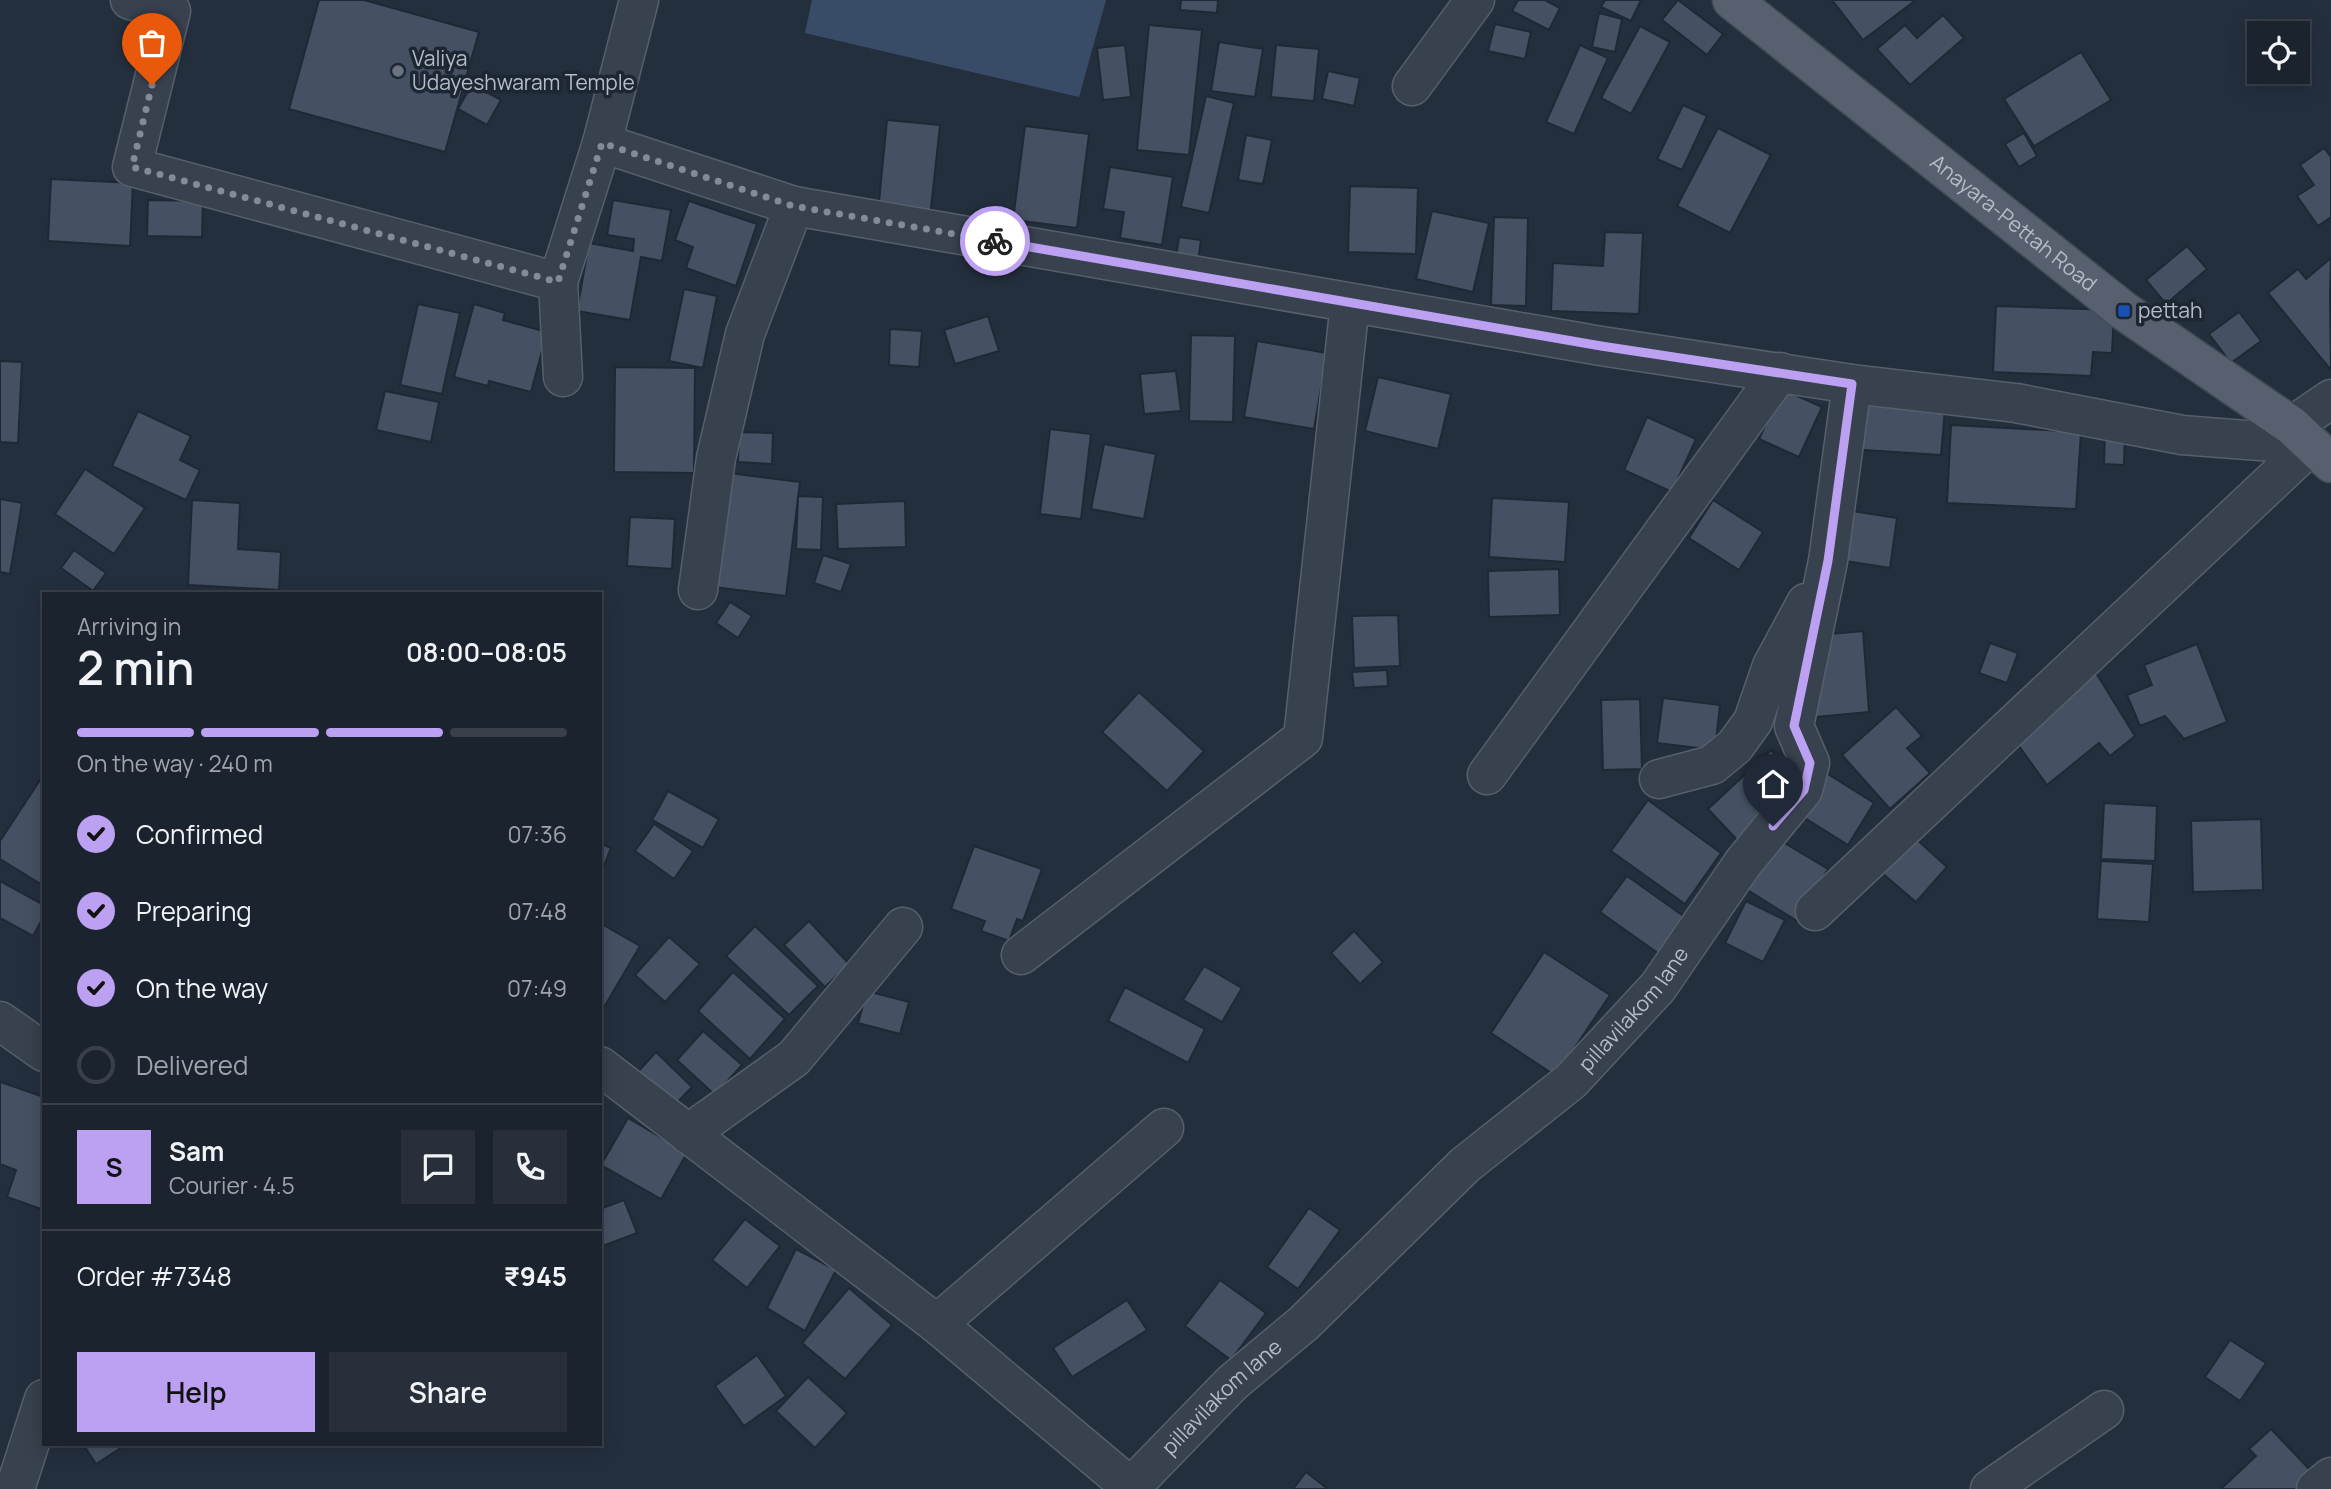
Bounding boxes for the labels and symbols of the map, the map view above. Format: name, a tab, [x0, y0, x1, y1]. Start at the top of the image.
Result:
pin	[122, 13, 182, 85]
place label: Valiya Udayeshwaram Temple	[412, 44, 635, 96]
marker: Valiya Udayeshwaram Temple	[390, 63, 406, 79]
street label: Anayara-Pettah Road	[1925, 148, 2103, 297]
courier	[960, 206, 1030, 276]
place label: pettah	[2138, 296, 2202, 324]
marker: pettah	[2116, 303, 2132, 319]
pin	[1743, 754, 1803, 826]
street label: pillavilakom lane	[1572, 941, 1695, 1077]
street label: pillavilakom lane	[1155, 1332, 1287, 1460]

